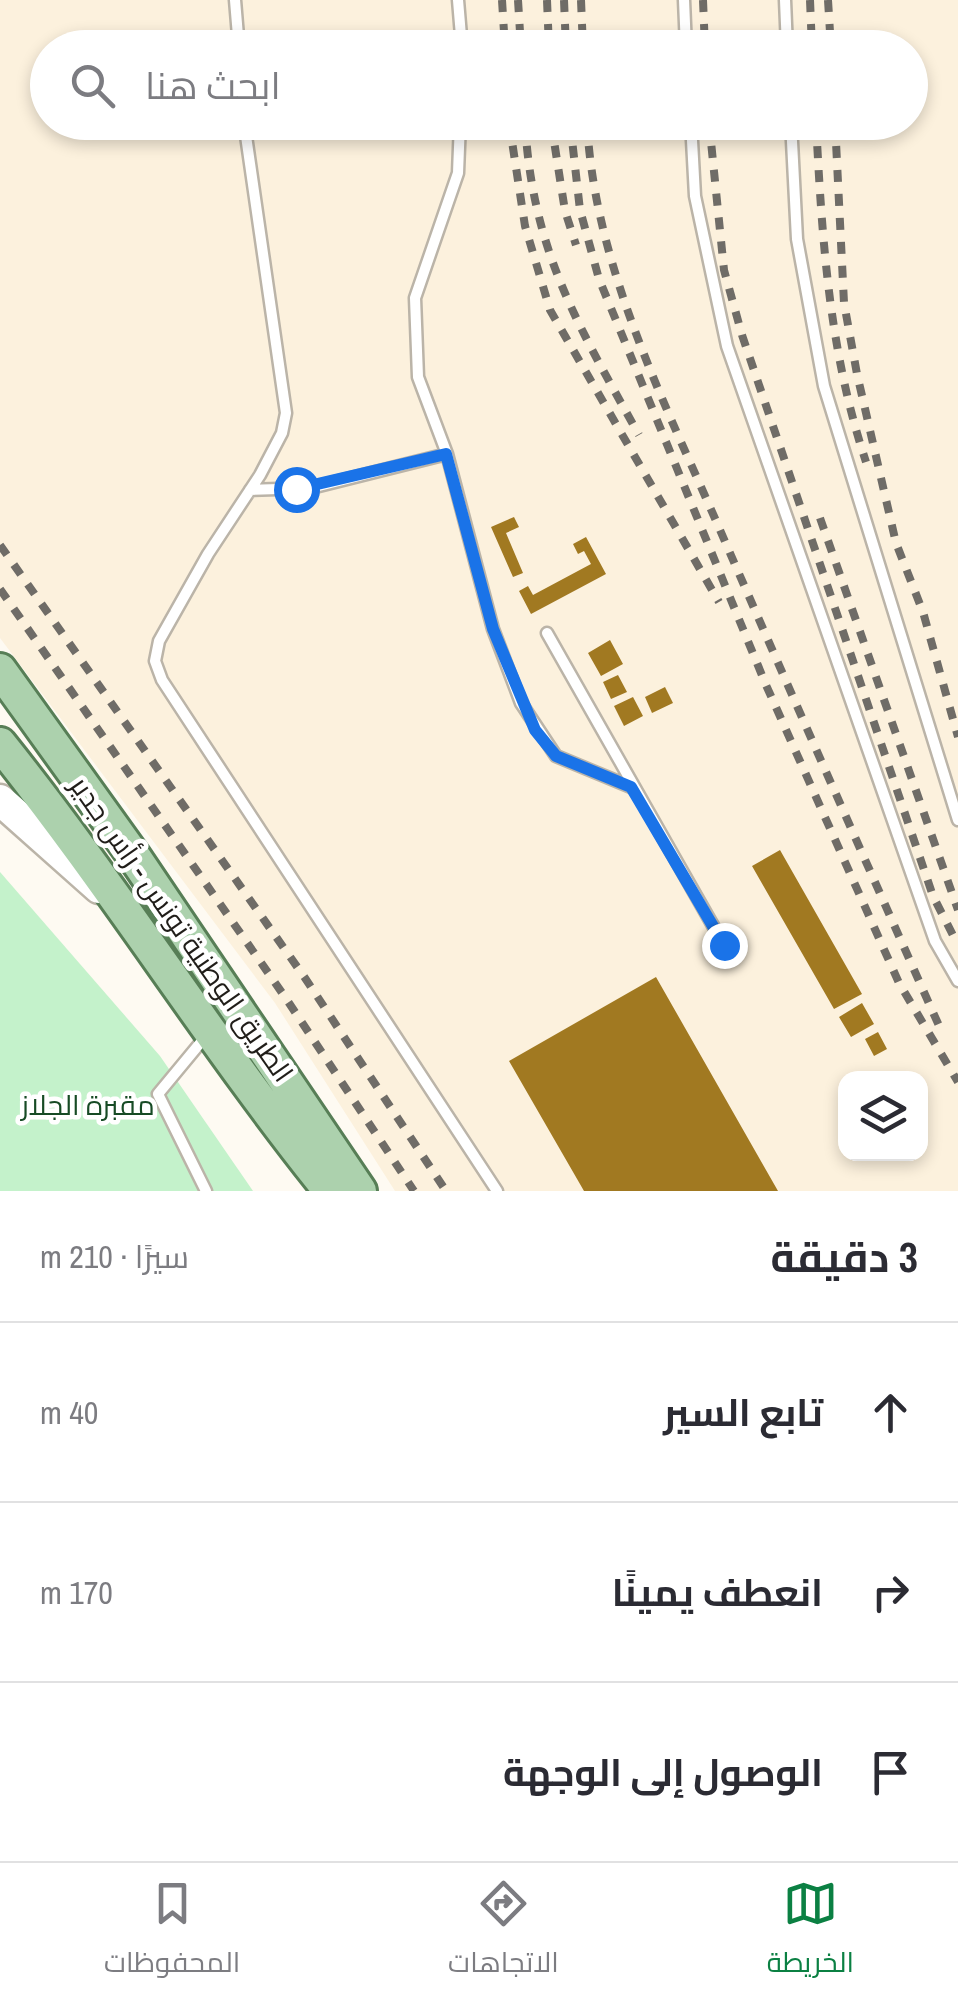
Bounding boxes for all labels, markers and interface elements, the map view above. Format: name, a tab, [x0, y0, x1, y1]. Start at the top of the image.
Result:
search box	[30, 30, 928, 140]
icon: search	[65, 58, 120, 113]
text: ابحث هنا	[145, 60, 281, 111]
route start	[274, 467, 320, 513]
street label: الطريق الوطنية تونس - رأس جدير	[61, 767, 302, 1089]
route end	[702, 923, 748, 969]
map controls	[838, 1071, 928, 1161]
button: layers	[838, 1071, 928, 1161]
park label: مقبرة الجلاز	[19, 1086, 155, 1124]
text: 3 دقيقة	[771, 1229, 918, 1285]
text: سيرًا · 210 m	[40, 1235, 189, 1278]
icon: ahead	[863, 1385, 918, 1440]
text: تابع السير	[663, 1387, 823, 1438]
text: 40 m	[40, 1391, 98, 1434]
icon: right	[863, 1565, 918, 1620]
text: انعطف يمينًا	[612, 1567, 823, 1618]
text: 170 m	[40, 1571, 113, 1614]
icon: arrive	[863, 1745, 918, 1800]
text: الوصول إلى الوجهة	[503, 1747, 823, 1798]
tab: المحفوظات	[104, 1876, 240, 1988]
tab: الاتجاهات	[448, 1876, 559, 1988]
tab: الخريطة	[767, 1876, 854, 1988]

